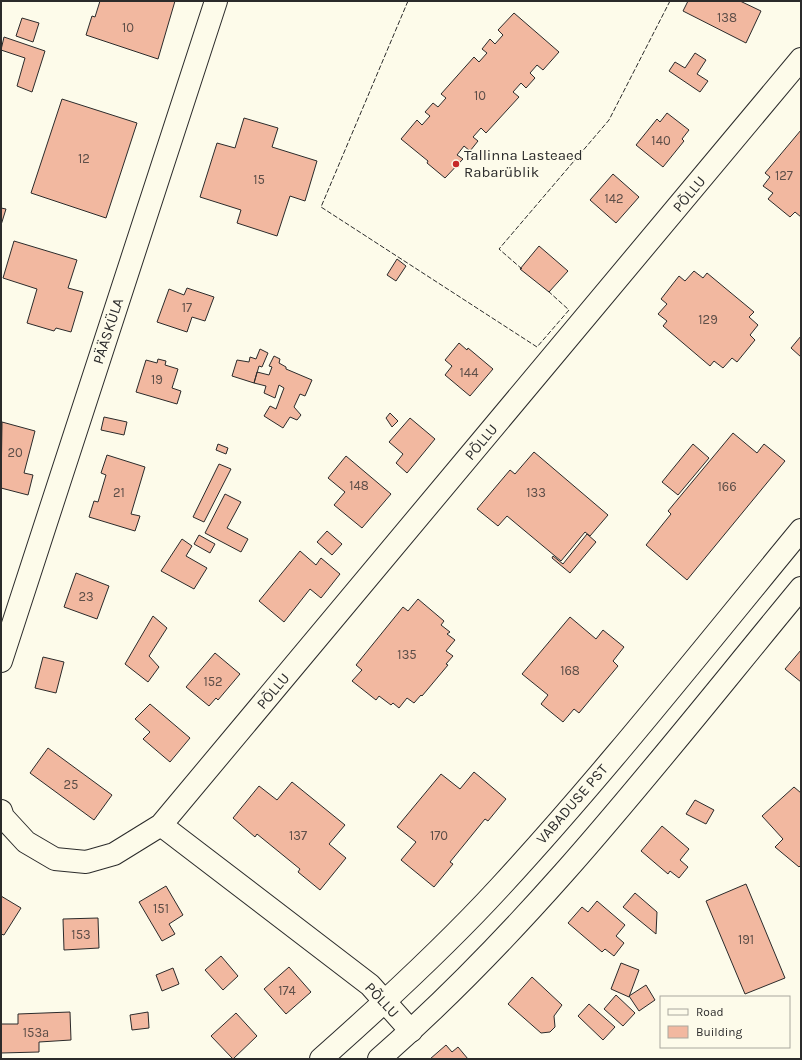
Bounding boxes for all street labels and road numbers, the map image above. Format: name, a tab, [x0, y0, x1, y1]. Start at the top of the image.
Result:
street label: PÕLLU	[669, 172, 709, 216]
street label: PÄÄSKÜLA	[89, 295, 127, 366]
street label: PÕLLU	[461, 420, 501, 464]
street label: PÕLLU	[253, 669, 293, 713]
street label: VABADUSE PST	[532, 760, 612, 848]
street label: PÕLLU	[361, 979, 403, 1021]

